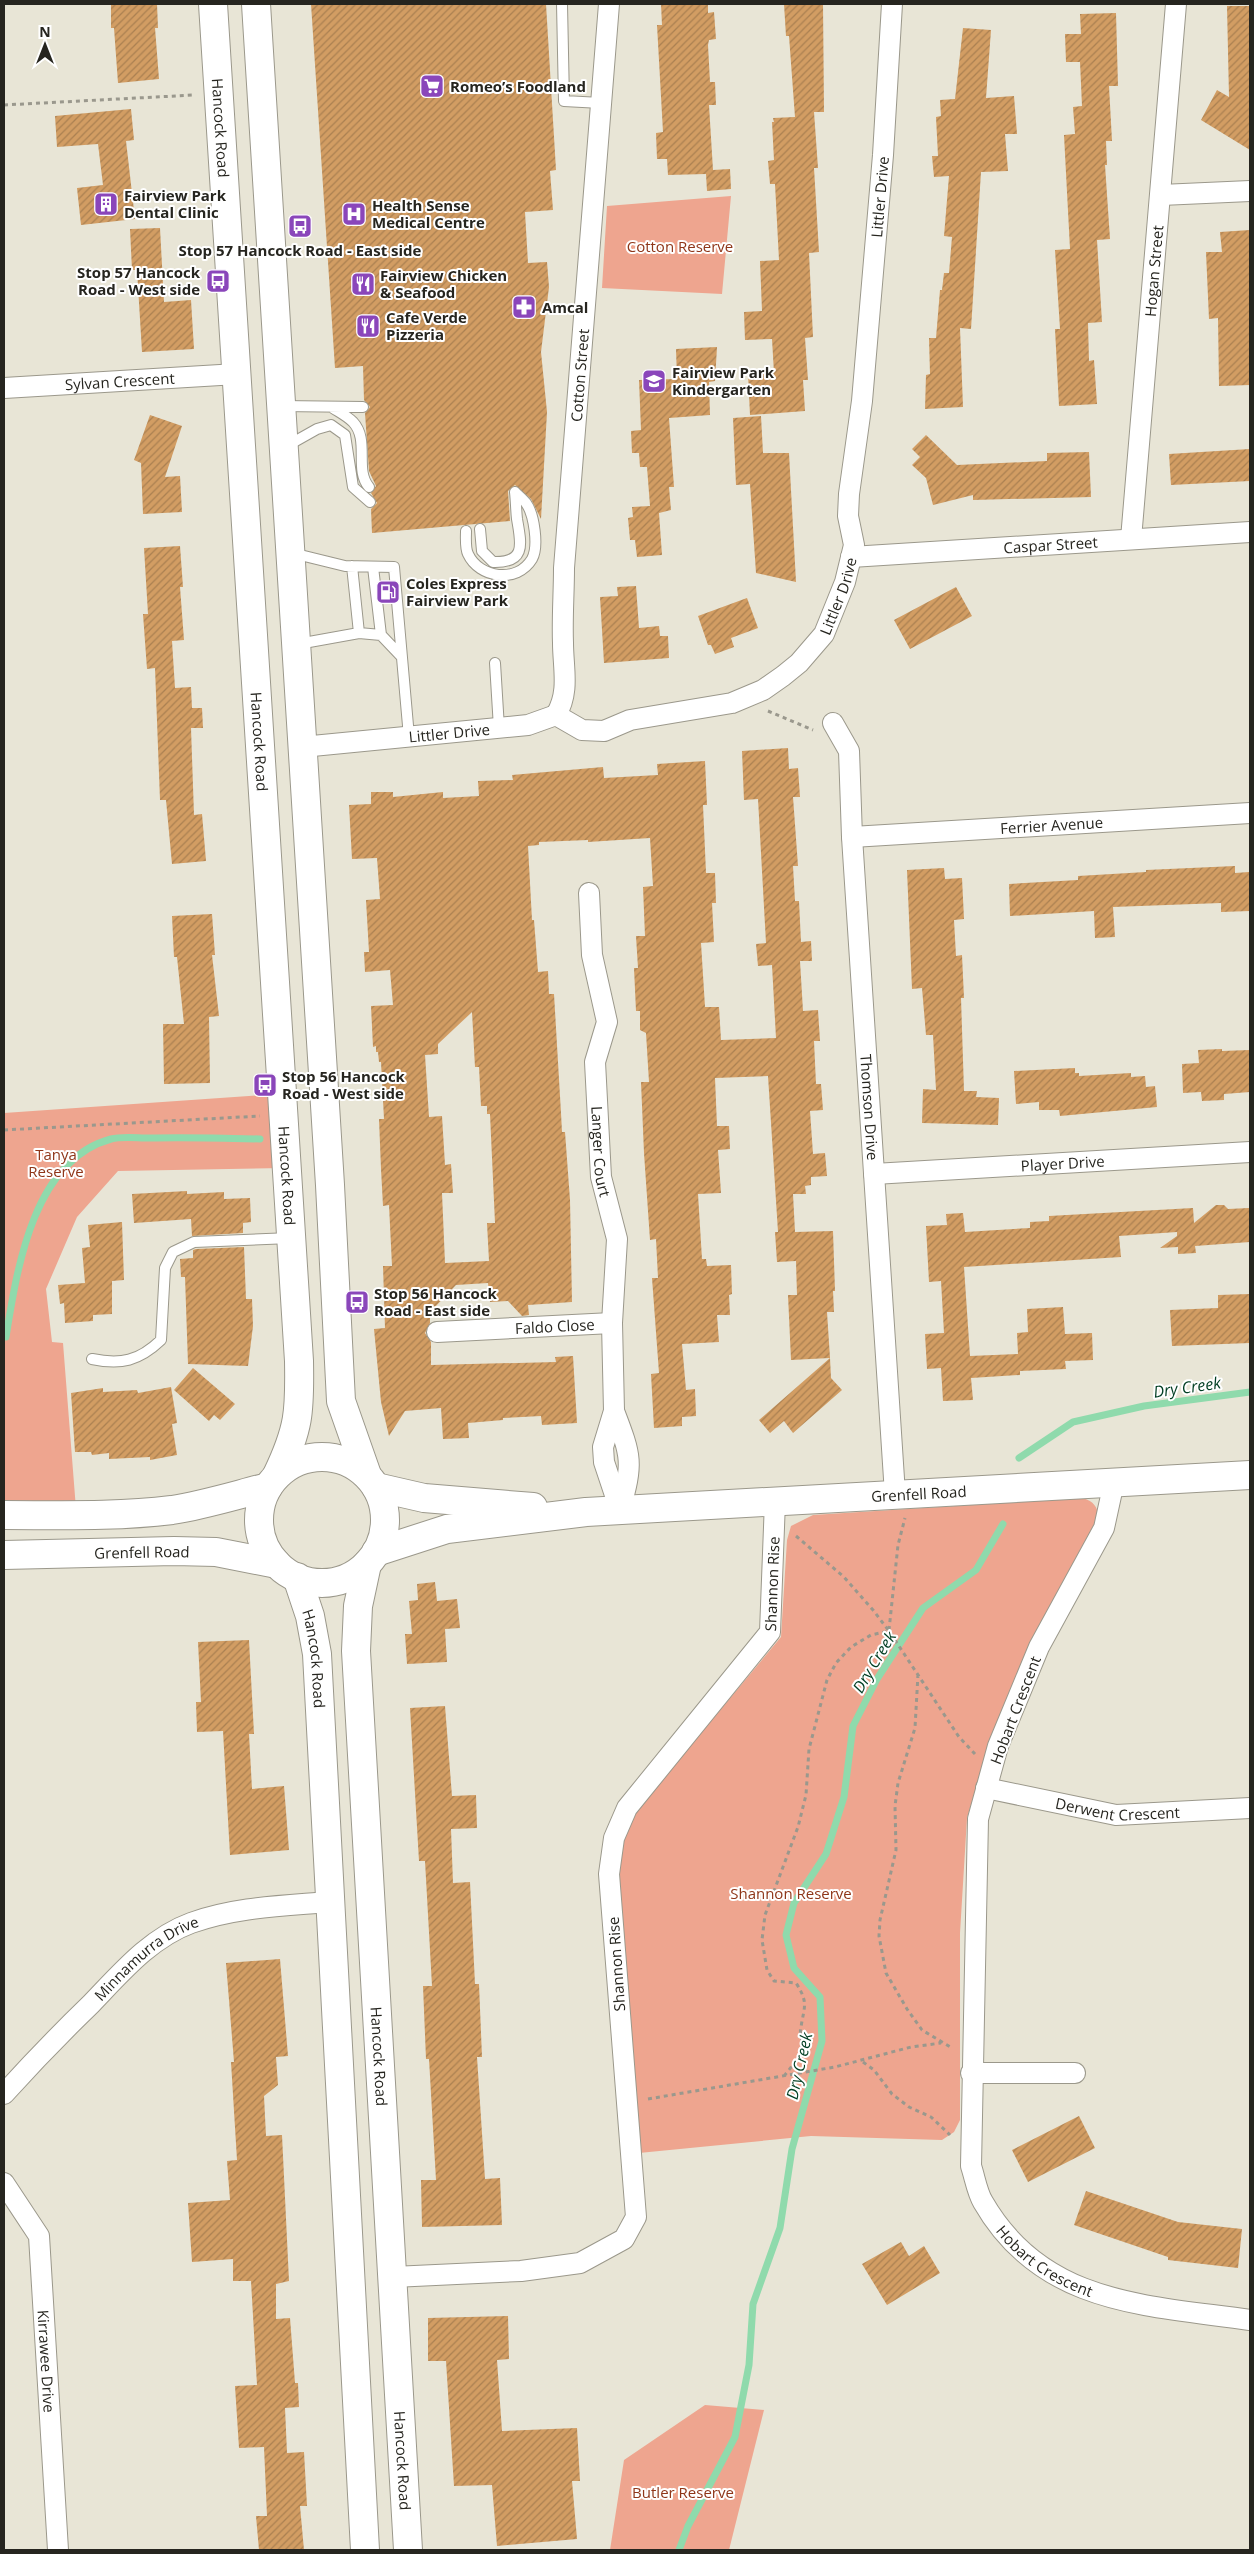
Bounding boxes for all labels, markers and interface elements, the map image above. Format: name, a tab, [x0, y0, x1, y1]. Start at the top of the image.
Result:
north arrow	[20, 20, 70, 70]
text: N	[39, 22, 51, 41]
supermarket icon: Romeo’s Foodland	[419, 73, 445, 99]
place label: Romeo’s Foodland	[450, 76, 586, 96]
street label: Hancock Road	[208, 77, 234, 178]
street label: Littler Drive	[866, 155, 893, 238]
place label: Fairview Park Dental Clinic	[124, 185, 227, 222]
building icon: Fairview Park Dental Clinic	[93, 191, 119, 217]
place label: Health Sense Medical Centre	[372, 195, 485, 232]
hospital icon: Health Sense Medical Centre	[341, 201, 367, 227]
bus stop icon: Stop 57 Hancock Road - East side	[287, 213, 313, 239]
street label: Hogan Street	[1140, 224, 1167, 317]
park label: Cotton Reserve	[627, 236, 733, 256]
place label: Stop 57 Hancock Road - East side	[179, 240, 422, 260]
place label: Stop 57 Hancock Road - West side	[77, 262, 201, 299]
place label: Fairview Chicken & Seafood	[380, 265, 507, 302]
bus stop icon: Stop 57 Hancock Road - West side	[205, 268, 231, 294]
restaurant icon: Fairview Chicken & Seafood	[350, 271, 376, 297]
pharmacy icon: Amcal	[511, 294, 537, 320]
place label: Amcal	[542, 297, 588, 317]
place label: Cafe Verde Pizzeria	[386, 307, 467, 344]
restaurant icon: Cafe Verde Pizzeria	[355, 313, 381, 339]
street label: Cotton Street	[566, 328, 593, 423]
place label: Fairview Park Kindergarten	[672, 362, 775, 399]
street label: Sylvan Crescent	[64, 368, 175, 394]
school or university icon: Fairview Park Kindergarten	[641, 368, 667, 394]
street label: Caspar Street	[1003, 532, 1098, 557]
street label: Littler Drive	[815, 555, 861, 638]
place label: Coles Express Fairview Park	[406, 573, 509, 610]
fuel station icon: Coles Express Fairview Park	[375, 579, 401, 605]
street label: Hancock Road	[247, 691, 273, 792]
street label: Littler Drive	[408, 719, 491, 747]
street label: Ferrier Avenue	[1000, 812, 1104, 838]
street label: Thomson Drive	[856, 1053, 883, 1161]
place label: Stop 56 Hancock Road - West side	[282, 1066, 406, 1103]
bus stop icon: Stop 56 Hancock Road - West side	[252, 1072, 278, 1098]
street label: Langer Court	[587, 1105, 616, 1199]
street label: Hancock Road	[274, 1125, 300, 1226]
park label: Tanya Reserve	[28, 1144, 84, 1181]
street label: Player Drive	[1020, 1151, 1105, 1175]
place label: Stop 56 Hancock Road - East side	[374, 1283, 498, 1320]
bus stop icon: Stop 56 Hancock Road - East side	[344, 1289, 370, 1315]
street label: Faldo Close	[514, 1314, 595, 1338]
water label: Dry Creek	[1152, 1371, 1223, 1403]
street label: Grenfell Road	[871, 1481, 967, 1506]
street label: Shannon Rise	[760, 1536, 784, 1632]
street label: Grenfell Road	[94, 1541, 190, 1563]
street label: Hancock Road	[298, 1606, 330, 1709]
water label: Dry Creek	[847, 1626, 902, 1697]
street label: Hobart Crescent	[985, 1653, 1045, 1767]
street label: Derwent Crescent	[1054, 1793, 1180, 1825]
park label: Shannon Reserve	[730, 1883, 852, 1903]
street label: Minnamurra Drive	[90, 1911, 201, 2005]
street label: Shannon Rise	[603, 1916, 629, 2012]
street label: Hancock Road	[367, 2006, 392, 2107]
water label: Dry Creek	[781, 2029, 818, 2102]
street label: Hobart Crescent	[992, 2221, 1096, 2301]
street label: Kirrawee Drive	[33, 2309, 60, 2413]
street label: Hancock Road	[390, 2410, 416, 2511]
park label: Butler Reserve	[632, 2482, 734, 2502]

